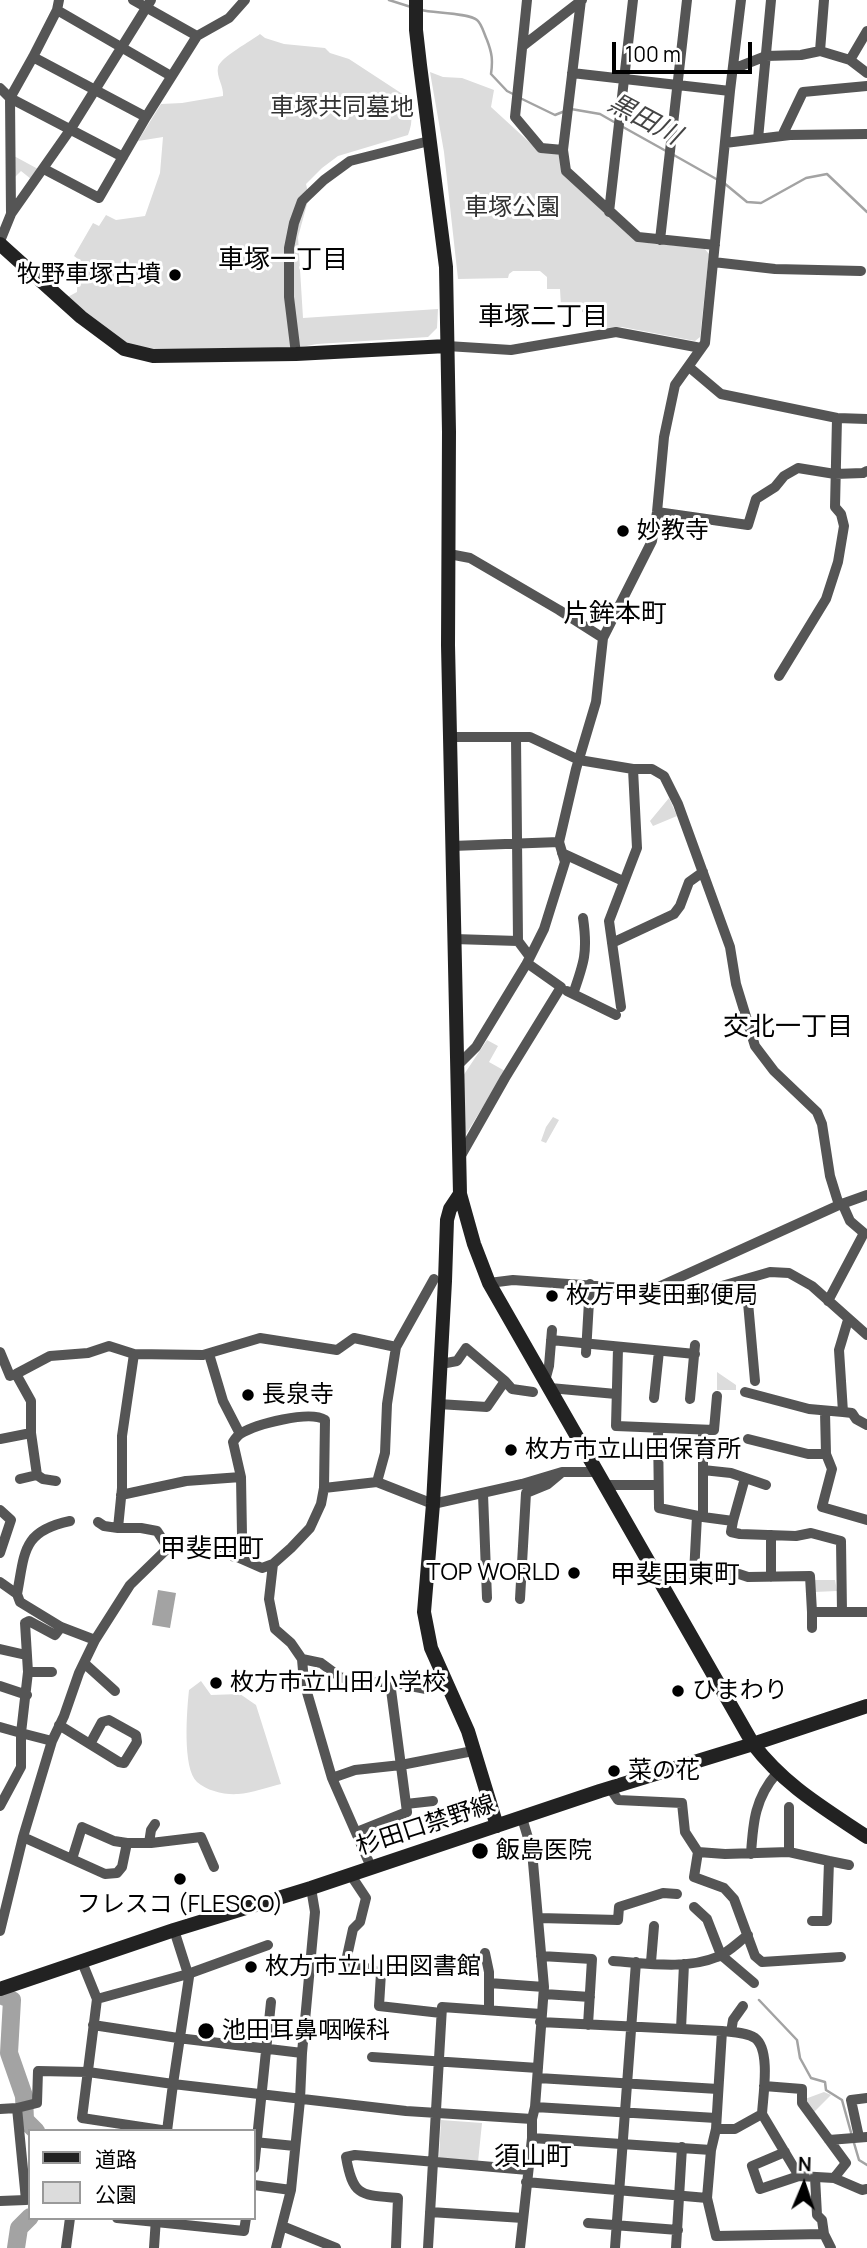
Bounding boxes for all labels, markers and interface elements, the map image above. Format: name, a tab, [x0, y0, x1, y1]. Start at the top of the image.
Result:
scale bar	[615, 28, 755, 72]
text: 100 m	[625, 40, 681, 68]
water label: 黒田川	[602, 88, 686, 152]
park label: 車塚共同墓地	[270, 94, 414, 122]
park label: 車塚公園	[464, 194, 560, 222]
district label: 車塚一丁目	[218, 245, 348, 277]
place label: 牧野車塚古墳	[17, 261, 161, 289]
marker: 牧野車塚古墳	[167, 267, 183, 283]
district label: 車塚二丁目	[478, 302, 608, 334]
place label: 妙教寺	[637, 517, 709, 545]
marker: 妙教寺	[615, 523, 631, 539]
district label: 片鉾本町	[563, 599, 667, 631]
district label: 交北一丁目	[723, 1012, 853, 1044]
place label: 枚方甲斐田郵便局	[566, 1282, 758, 1310]
marker: 枚方甲斐田郵便局	[544, 1288, 560, 1304]
place label: 長泉寺	[262, 1381, 334, 1409]
marker: 長泉寺	[240, 1387, 256, 1403]
place label: 枚方市立山田保育所	[525, 1436, 741, 1464]
marker: 枚方市立山田保育所	[503, 1442, 519, 1458]
district label: 甲斐田町	[160, 1534, 264, 1566]
place label: TOP WORLD	[426, 1559, 560, 1587]
district label: 甲斐田東町	[610, 1560, 740, 1592]
marker: TOP WORLD	[566, 1565, 582, 1581]
place label: 枚方市立山田小学校	[230, 1669, 446, 1697]
marker: 枚方市立山田小学校	[208, 1675, 224, 1691]
place label: ひまわり	[692, 1677, 788, 1705]
marker: ひまわり	[670, 1683, 686, 1699]
place label: 菜の花	[628, 1757, 700, 1785]
marker: 菜の花	[606, 1763, 622, 1779]
street label: 杉田口禁野線	[353, 1790, 499, 1862]
place label: 飯島医院	[496, 1837, 592, 1865]
marker: 飯島医院	[470, 1841, 490, 1861]
marker: フレスコ (FLESCO)	[172, 1871, 188, 1887]
place label: フレスコ (FLESCO)	[77, 1891, 283, 1919]
place label: 枚方市立山田図書館	[265, 1953, 481, 1981]
marker: 枚方市立山田図書館	[243, 1959, 259, 1975]
place label: 池田耳鼻咽喉科	[222, 2017, 390, 2045]
marker: 池田耳鼻咽喉科	[196, 2021, 216, 2041]
legend	[28, 2129, 256, 2220]
district label: 須山町	[494, 2142, 572, 2174]
text: 道路	[95, 2145, 137, 2173]
north arrow	[769, 2150, 839, 2220]
text: N	[797, 2151, 812, 2177]
text: 公園	[95, 2180, 137, 2208]

